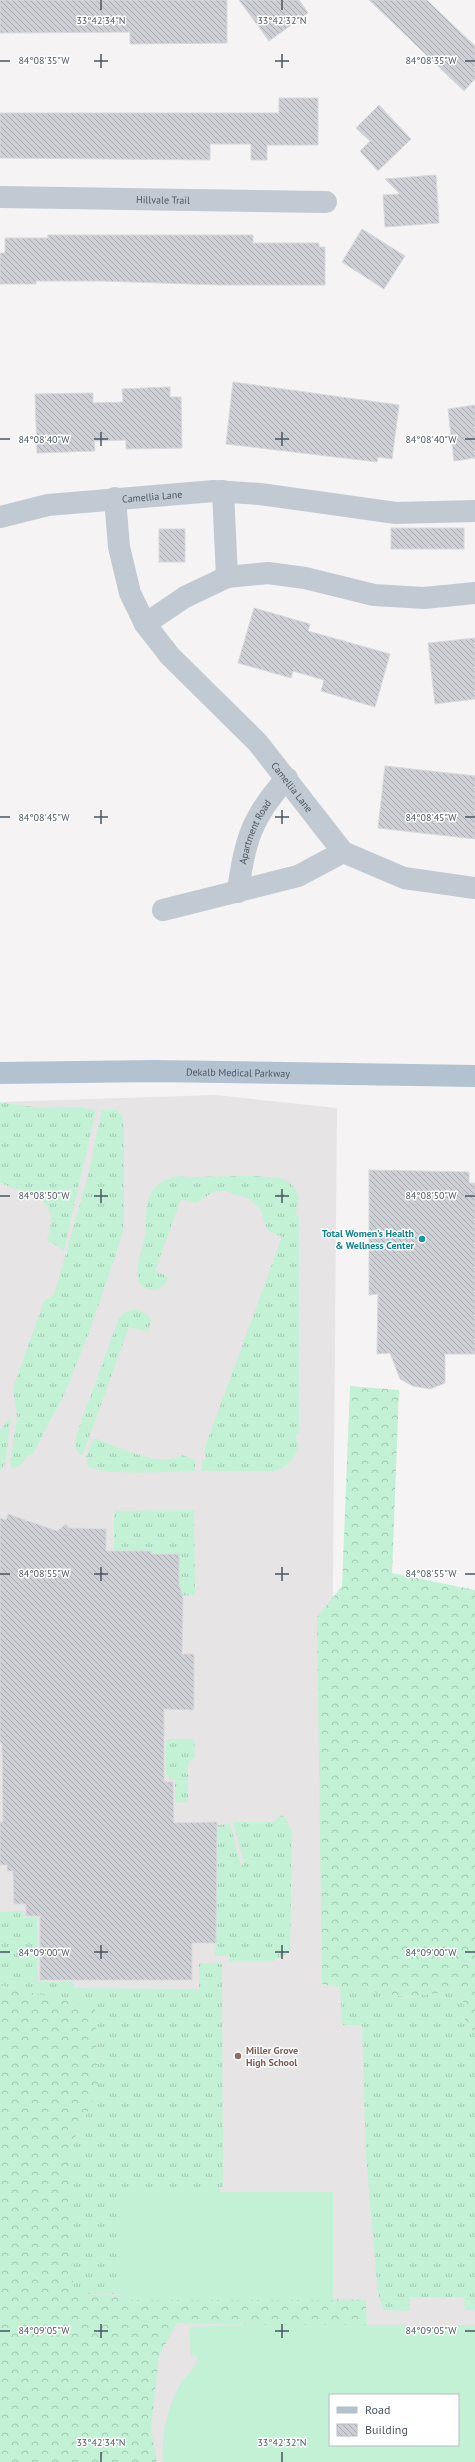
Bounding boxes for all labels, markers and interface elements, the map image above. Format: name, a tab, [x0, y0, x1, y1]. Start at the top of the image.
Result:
text: 33°42'34"N	[76, 14, 126, 27]
text: 33°42'32"N	[257, 14, 307, 27]
text: 84°08'35"W	[18, 54, 70, 67]
text: 84°08'35"W	[405, 54, 457, 67]
street label: Hillvale Trail	[136, 193, 190, 206]
text: 84°08'40"W	[18, 433, 70, 446]
text: 84°08'40"W	[405, 433, 457, 446]
street label: Camellia Lane	[121, 487, 183, 505]
street label: Camellia Lane	[269, 759, 316, 815]
street label: Apartment Road	[236, 797, 274, 865]
text: 84°08'45"W	[18, 811, 70, 824]
text: 84°08'45"W	[405, 811, 457, 824]
street label: Dekalb Medical Parkway	[186, 1065, 290, 1080]
text: 84°08'50"W	[18, 1189, 70, 1202]
text: 84°08'50"W	[405, 1189, 457, 1202]
place label: Total Women’s Health & Wellness Center	[322, 1227, 414, 1252]
marker: Total Women’s Health & Wellness Center	[417, 1234, 427, 1244]
text: 84°08'55"W	[18, 1567, 70, 1580]
text: 84°08'55"W	[405, 1567, 457, 1580]
text: 84°09'00"W	[18, 1946, 70, 1959]
text: 84°09'00"W	[405, 1946, 457, 1959]
place label: Miller Grove High School	[246, 2044, 298, 2069]
marker: Miller Grove High School	[233, 2051, 243, 2061]
text: 84°09'05"W	[18, 2324, 70, 2337]
text: 84°09'05"W	[405, 2324, 457, 2337]
legend	[329, 2394, 459, 2446]
text: Road	[365, 2402, 390, 2417]
text: Building	[365, 2422, 408, 2437]
text: 33°42'34"N	[76, 2436, 126, 2449]
text: 33°42'32"N	[257, 2436, 307, 2449]

